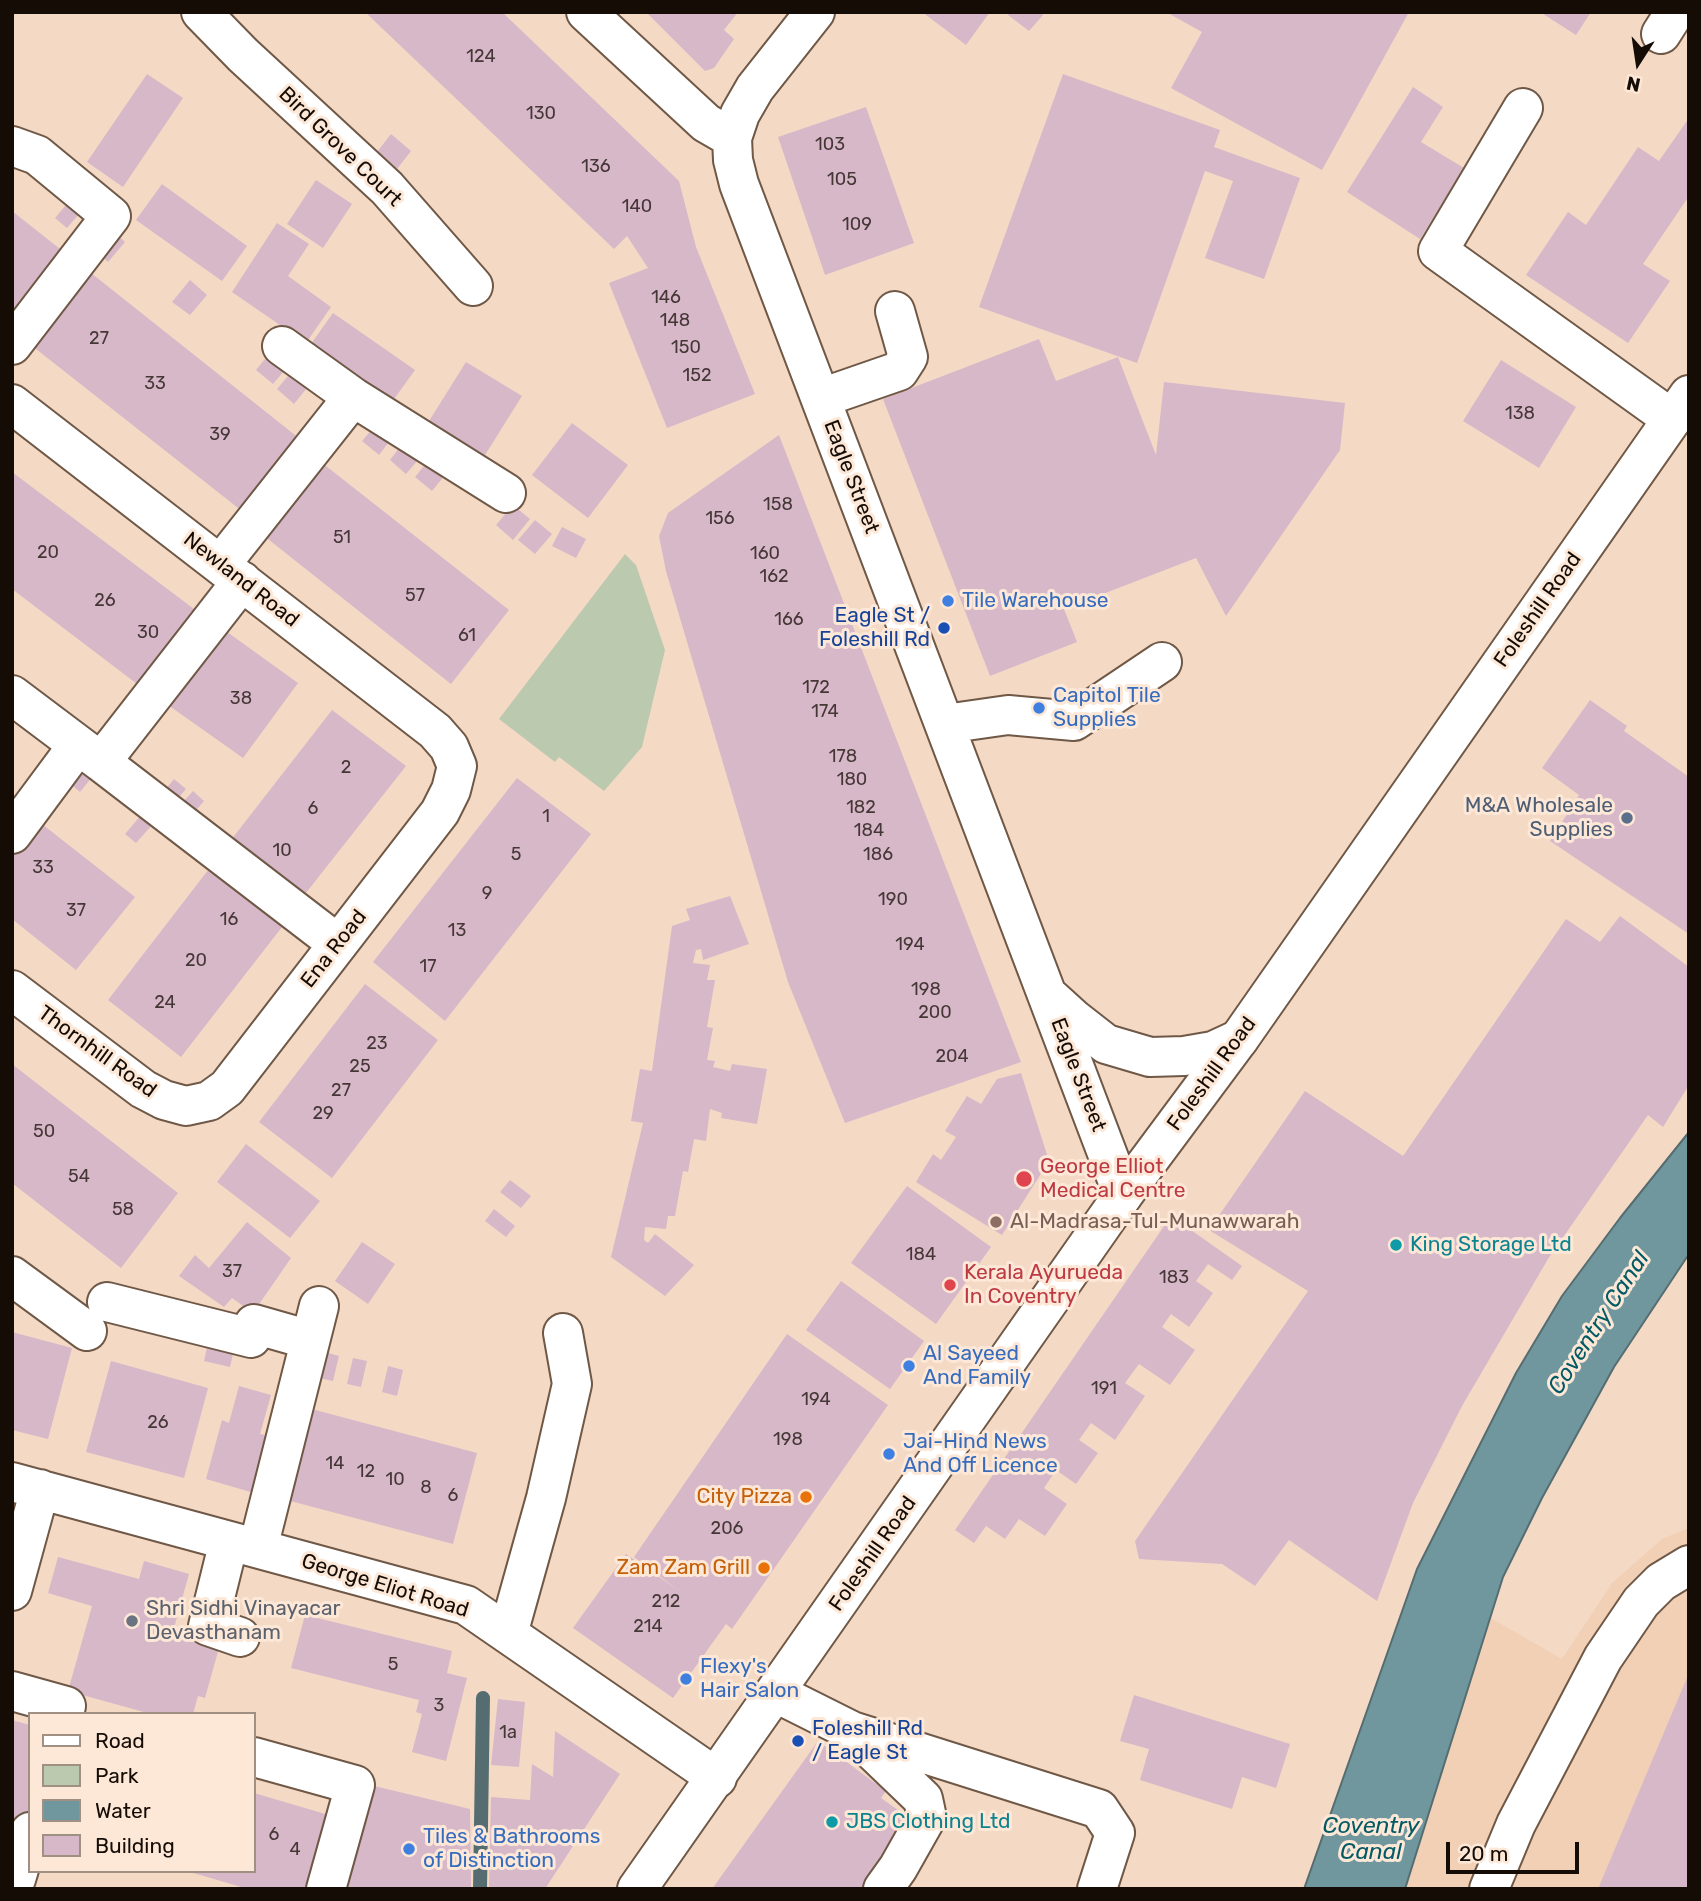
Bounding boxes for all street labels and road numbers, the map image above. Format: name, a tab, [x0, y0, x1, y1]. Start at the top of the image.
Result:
street label: Bird Grove Court	[273, 82, 407, 212]
street label: Eagle Street	[818, 417, 884, 537]
street label: Newland Road	[178, 527, 304, 633]
street label: Foleshill Road	[1489, 548, 1587, 672]
street label: Ena Road	[296, 905, 372, 993]
street label: Thornhill Road	[33, 1001, 161, 1103]
street label: Foleshill Road	[1162, 1012, 1262, 1136]
street label: Eagle Street	[1045, 1015, 1111, 1135]
street label: Foleshill Road	[824, 1492, 922, 1616]
street label: George Eliot Road	[298, 1549, 472, 1623]

